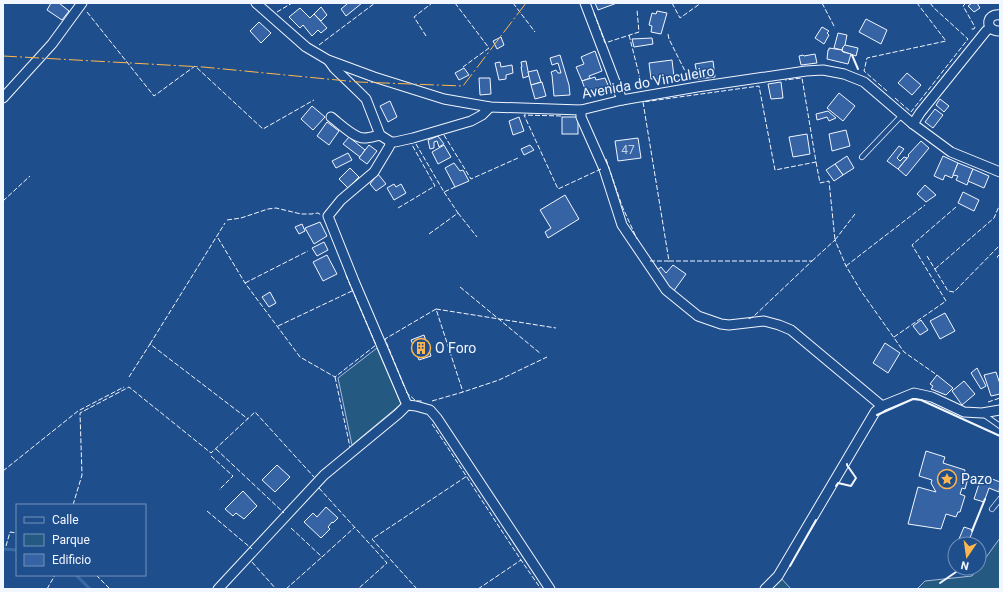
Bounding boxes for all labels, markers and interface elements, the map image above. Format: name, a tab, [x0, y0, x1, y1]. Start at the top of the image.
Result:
street label: Avenida do Vinculeiro	[580, 62, 716, 102]
house number: 47	[621, 143, 635, 157]
building icon: O Foro	[410, 337, 432, 359]
place label: O Foro	[435, 340, 476, 356]
place icon: Pazo	[936, 468, 958, 490]
place label: Pazo	[961, 471, 992, 487]
legend	[16, 504, 146, 576]
text: Calle	[52, 513, 79, 527]
text: Parque	[52, 533, 90, 547]
north arrow	[947, 536, 987, 576]
text: Edificio	[52, 553, 91, 567]
text: N	[959, 558, 970, 572]

